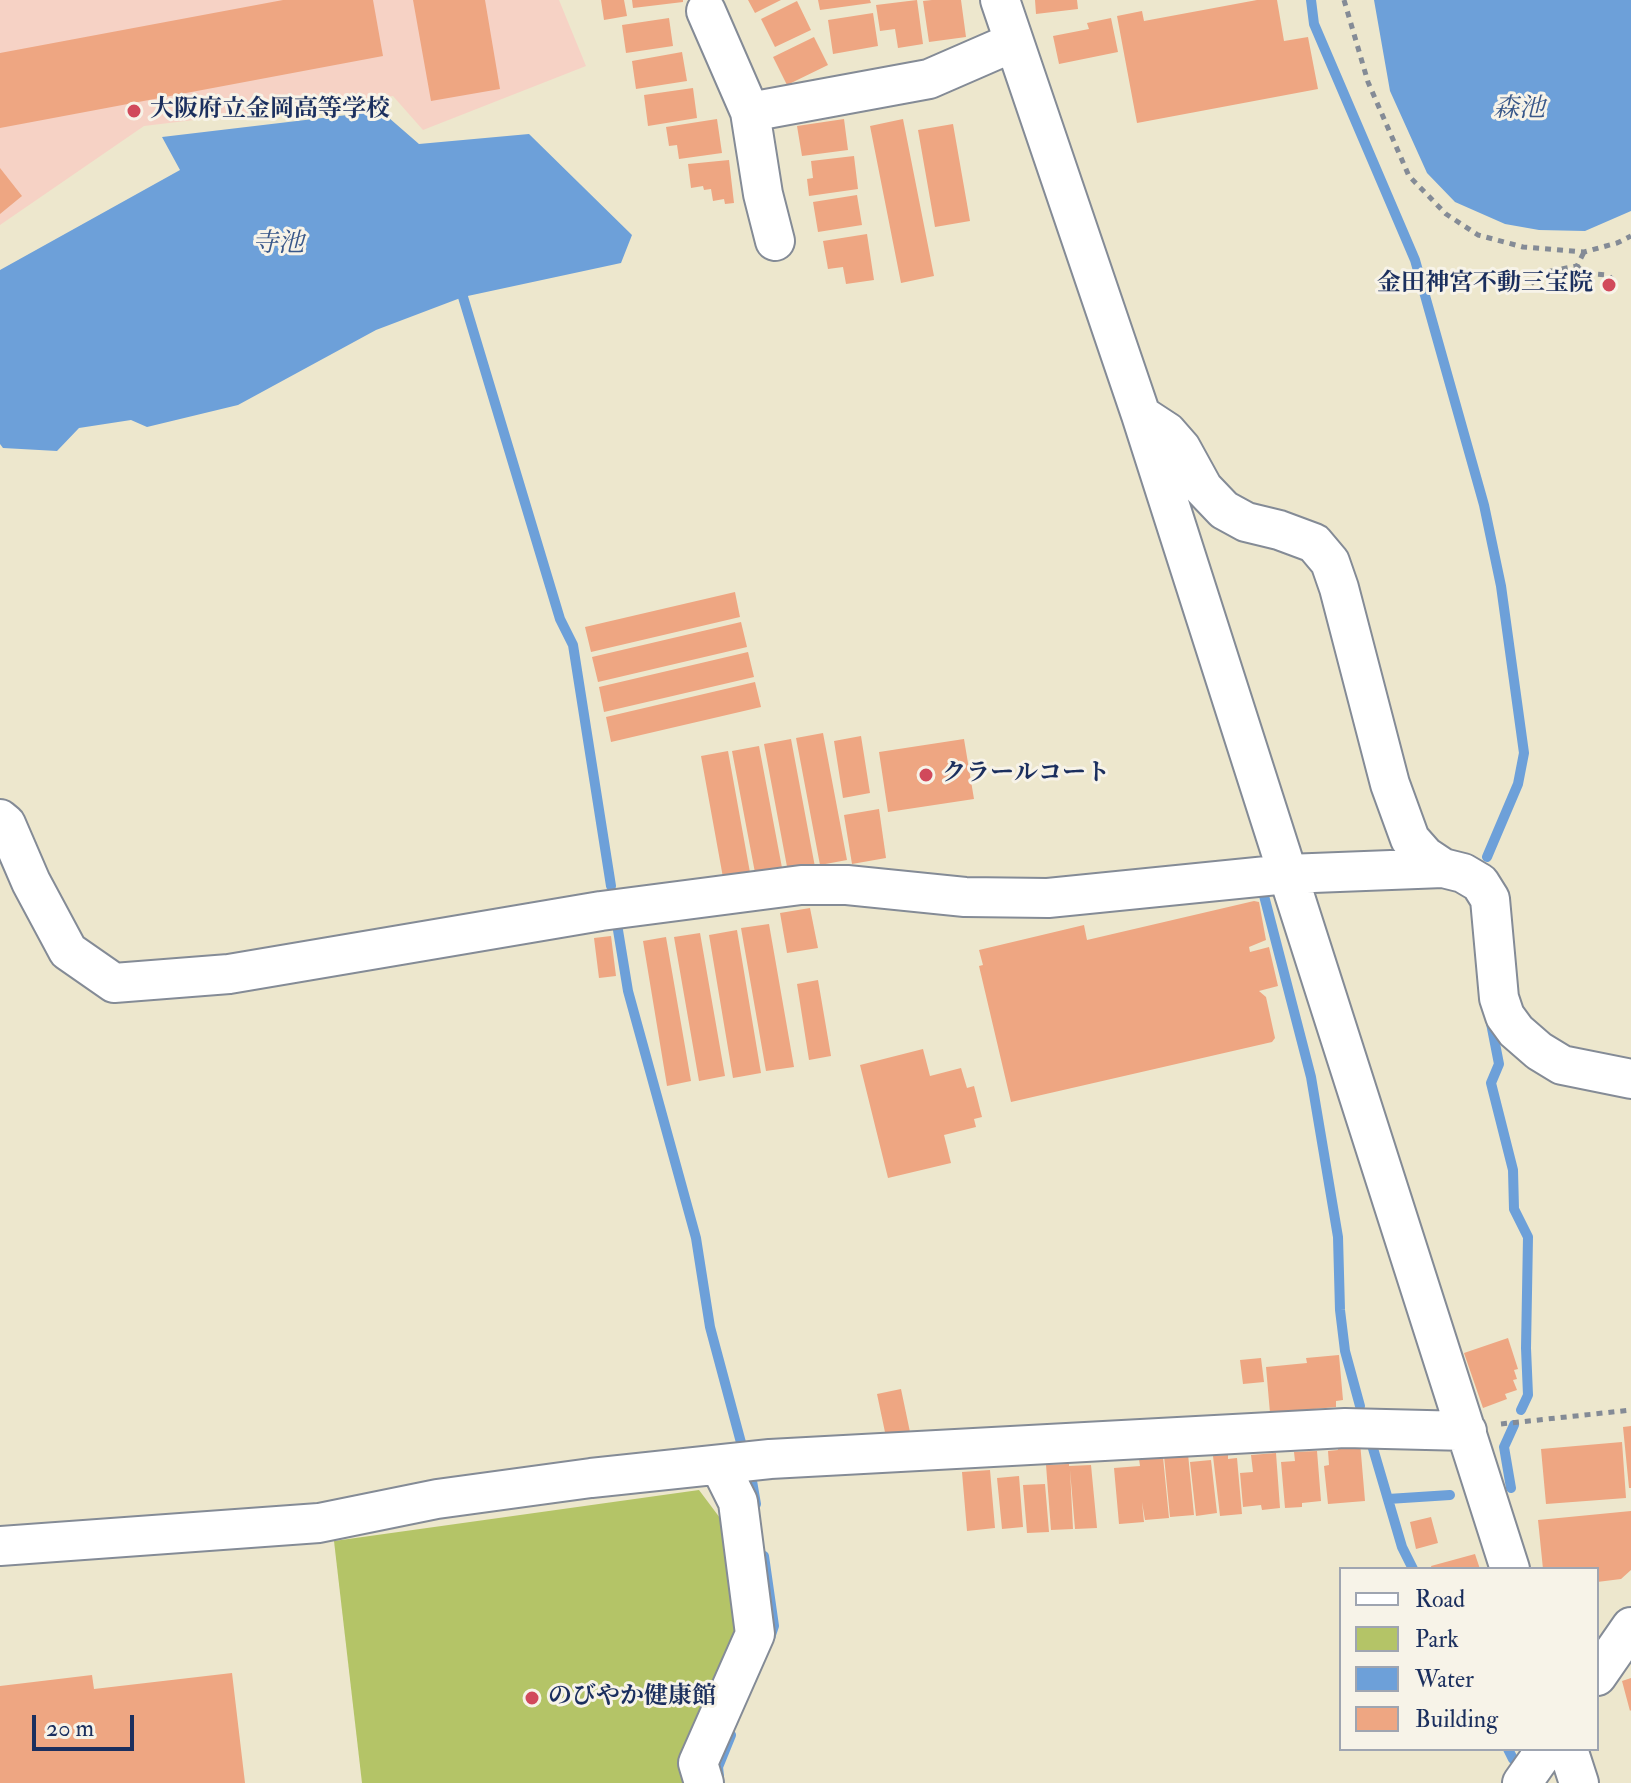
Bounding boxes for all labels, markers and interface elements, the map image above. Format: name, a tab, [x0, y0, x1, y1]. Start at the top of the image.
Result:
water label: 森池	[1493, 94, 1545, 126]
place label: 大阪府立金岡高等学校	[150, 97, 390, 125]
marker: 大阪府立金岡高等学校	[125, 102, 143, 120]
water label: 寺池	[252, 229, 304, 261]
place label: 金田神宮不動三宝院	[1377, 271, 1593, 299]
marker: 金田神宮不動三宝院	[1600, 276, 1618, 294]
place label: クラールコート	[942, 761, 1110, 789]
marker: クラールコート	[917, 766, 935, 784]
legend	[1339, 1567, 1599, 1751]
text: Road	[1415, 1584, 1465, 1615]
text: Park	[1415, 1624, 1459, 1655]
text: Water	[1415, 1664, 1474, 1695]
place label: のびやか健康館	[548, 1684, 716, 1712]
marker: のびやか健康館	[523, 1689, 541, 1707]
scale bar	[36, 1699, 138, 1749]
text: Building	[1415, 1704, 1498, 1735]
text: 20 m	[46, 1713, 94, 1744]

